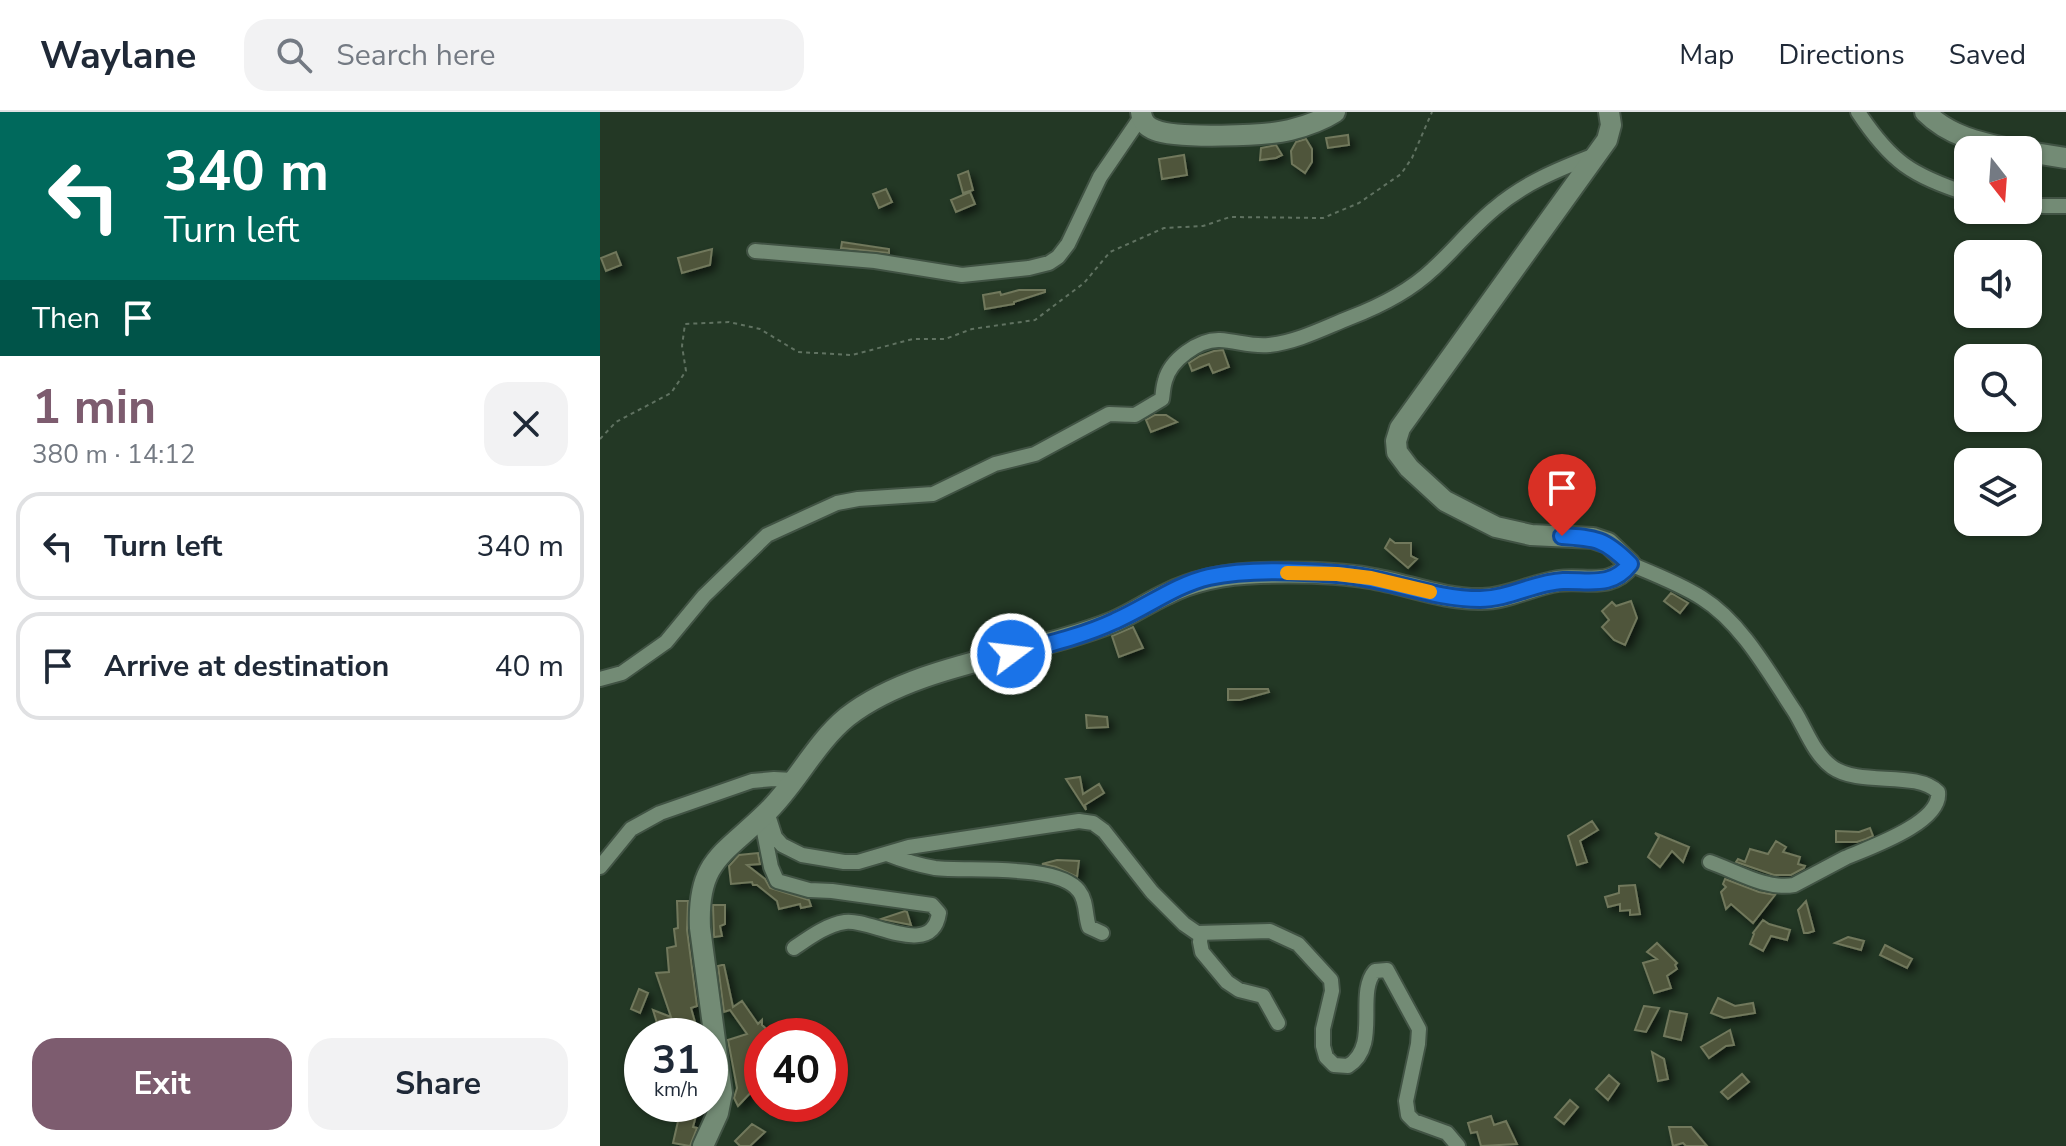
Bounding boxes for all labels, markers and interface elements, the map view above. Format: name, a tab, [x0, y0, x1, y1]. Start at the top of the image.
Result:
search box	[244, 19, 804, 91]
text: Waylane	[40, 30, 196, 81]
icon: search	[272, 33, 316, 77]
text: Search here	[336, 35, 495, 76]
text: Map	[1679, 36, 1734, 74]
text: Directions	[1778, 36, 1905, 74]
text: Saved	[1949, 36, 2026, 74]
text: 340 m	[164, 133, 329, 210]
north arrow	[1954, 136, 2042, 224]
map controls	[1954, 136, 2042, 536]
icon: left	[32, 144, 136, 248]
text: Turn left	[164, 206, 299, 255]
button: sound	[1954, 240, 2042, 328]
icon: arrive	[116, 296, 160, 340]
text: Then	[32, 298, 100, 339]
button: search	[1954, 344, 2042, 432]
text: 1 min	[32, 374, 156, 440]
button: close	[484, 382, 568, 466]
text: 380 m · 14:12	[32, 437, 195, 472]
button: layers	[1954, 448, 2042, 536]
pin	[1528, 454, 1596, 536]
icon: arrive	[1540, 466, 1584, 510]
icon: left	[36, 524, 80, 568]
text: Turn left	[104, 526, 222, 567]
text: 340 m	[477, 526, 564, 567]
position arrow	[969, 612, 1053, 696]
icon: arrive	[36, 644, 80, 688]
text: Arrive at destination	[104, 646, 389, 687]
text: 40 m	[495, 646, 564, 687]
speed limit sign: 40	[744, 1018, 848, 1122]
text: 31	[652, 1033, 700, 1087]
button: Exit	[32, 1038, 292, 1130]
button: Share	[308, 1038, 568, 1130]
text: km/h	[654, 1076, 698, 1103]

